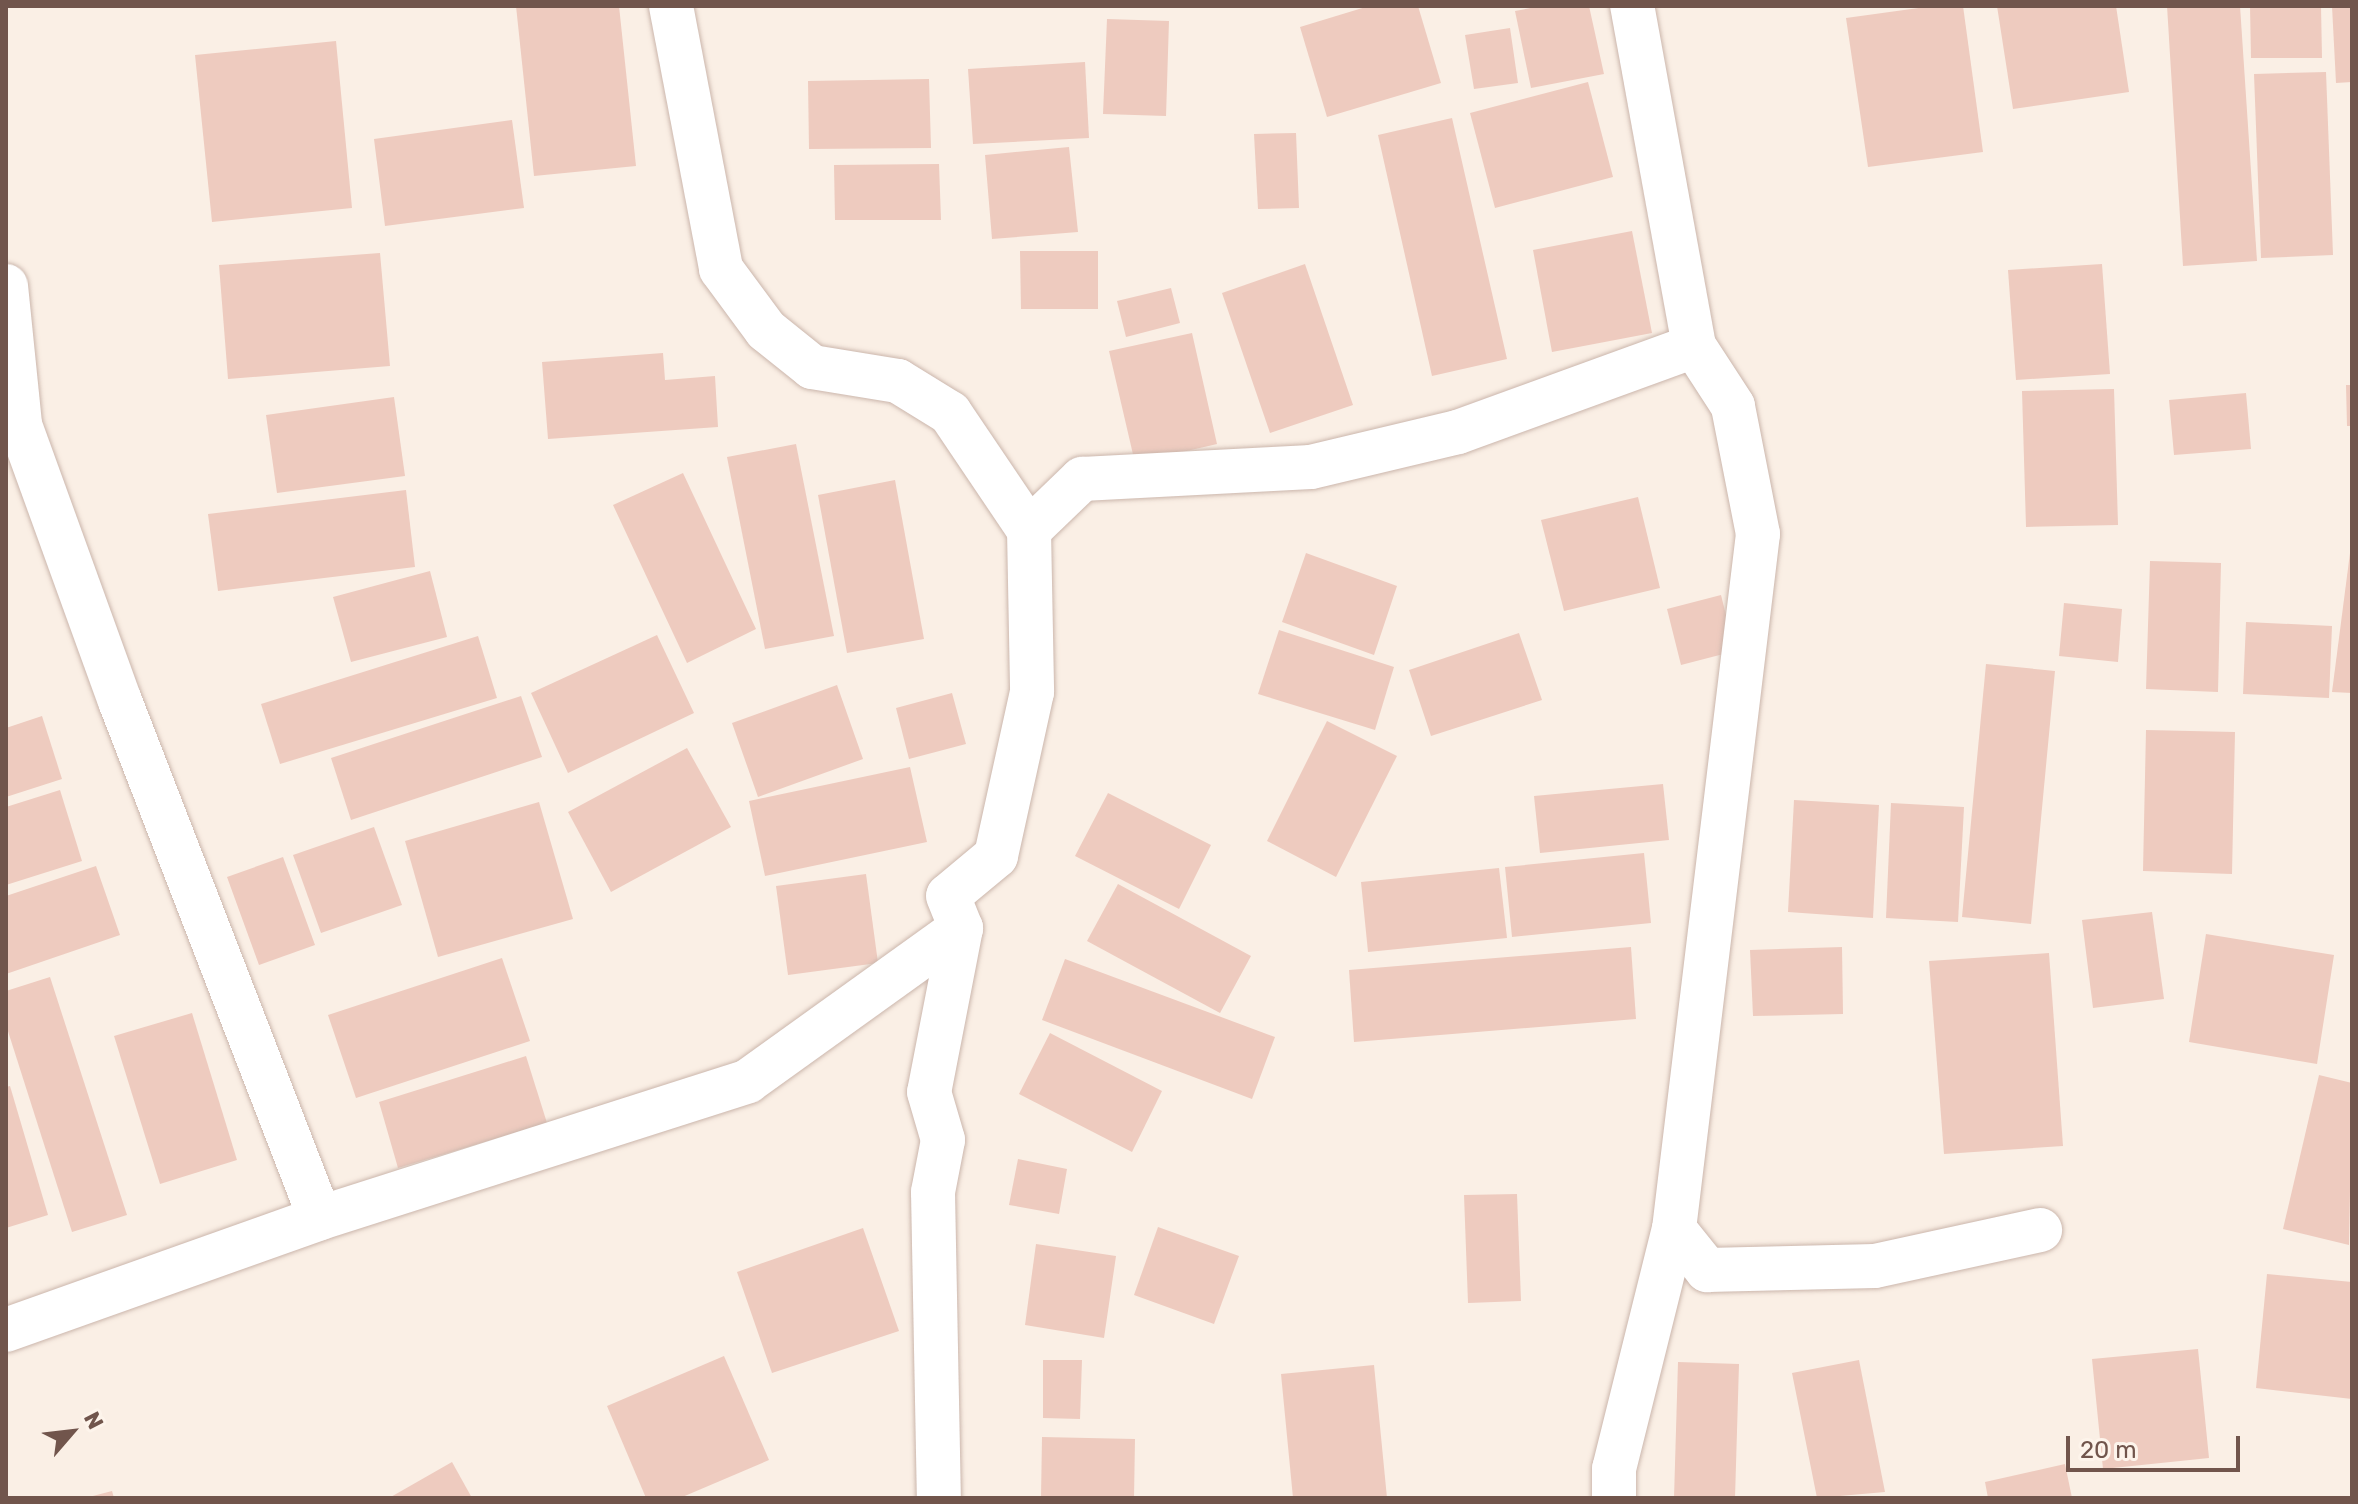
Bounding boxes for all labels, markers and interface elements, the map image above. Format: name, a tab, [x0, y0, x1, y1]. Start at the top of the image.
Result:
north arrow	[32, 1392, 112, 1472]
text: N	[78, 1407, 109, 1434]
scale bar	[2070, 1420, 2244, 1470]
text: 20 m	[2080, 1436, 2137, 1464]

